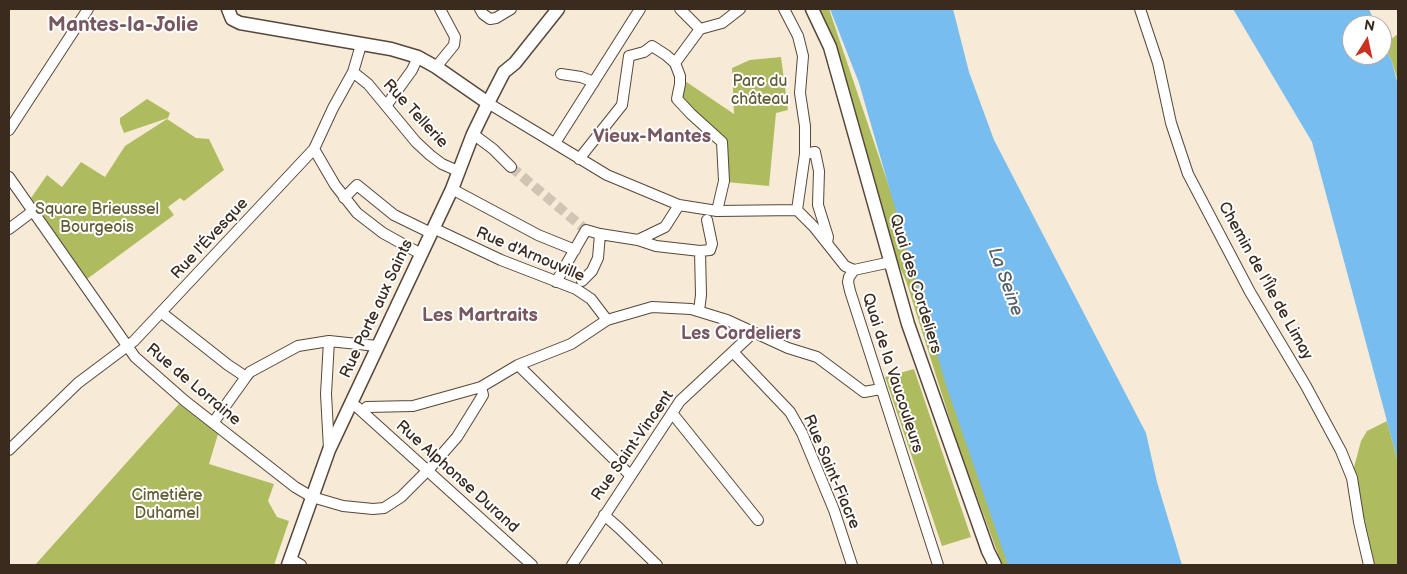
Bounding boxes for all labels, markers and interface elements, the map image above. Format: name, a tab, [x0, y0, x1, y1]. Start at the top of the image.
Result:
district label: Mantes-la-Jolie	[48, 13, 198, 39]
north arrow	[1342, 15, 1392, 65]
text: N	[1363, 16, 1376, 35]
park label: Parc du château	[731, 72, 789, 110]
street label: Rue Tellerie	[378, 76, 452, 152]
district label: Vieux-Mantes	[593, 126, 711, 148]
street label: Rue l'Évesque	[167, 194, 253, 284]
street label: Chemin de l'Île de Limay	[1214, 199, 1316, 363]
park label: Square Brieussel Bourgeois	[35, 200, 159, 238]
street label: Quai des Cordeliers	[885, 212, 945, 356]
street label: Rue d'Arnouville	[473, 223, 587, 287]
street label: Rue Porte aux Saints	[336, 237, 418, 381]
water label: La Seine	[983, 245, 1027, 319]
street label: Quai de la Vaucouleurs	[857, 291, 927, 455]
district label: Les Martraits	[422, 305, 538, 327]
district label: Les Cordeliers	[681, 323, 801, 345]
street label: Rue de Lorraine	[142, 340, 244, 430]
street label: Rue Saint-Vincent	[588, 387, 678, 505]
street label: Rue Saint-Fiacre	[798, 412, 864, 532]
street label: Rue Alphonse Durand	[392, 417, 522, 537]
park label: Cimetière Duhamel	[131, 486, 203, 524]

